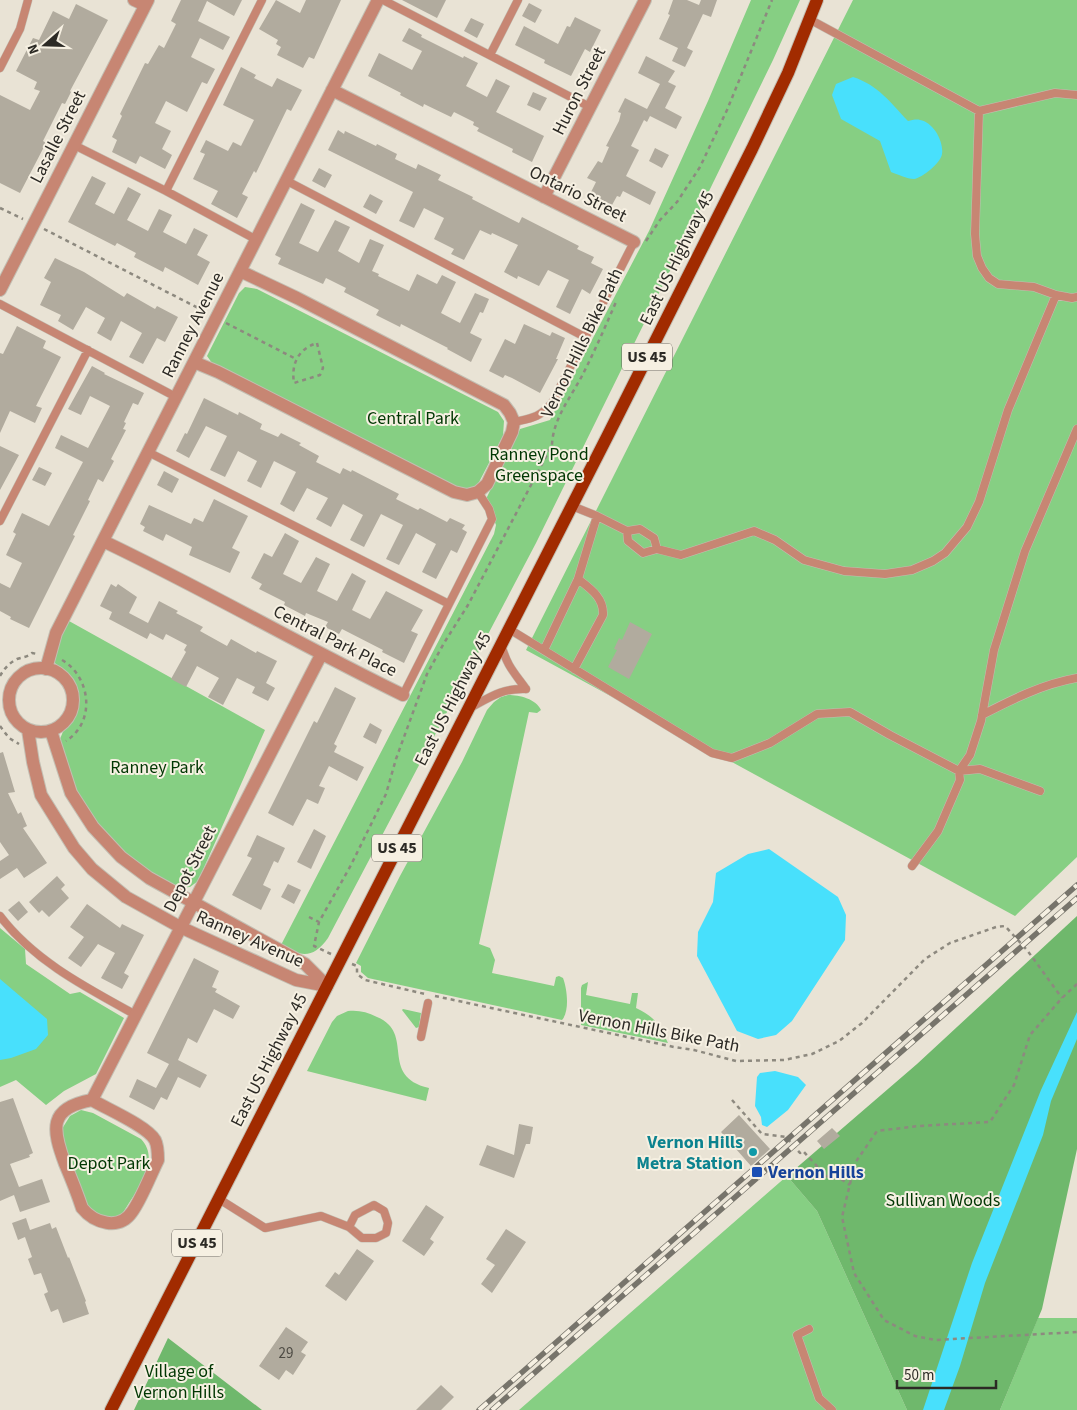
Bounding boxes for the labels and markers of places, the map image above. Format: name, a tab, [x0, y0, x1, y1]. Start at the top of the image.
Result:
place label: Vernon Hills Metra Station	[636, 1130, 743, 1176]
marker: Vernon Hills Metra Station	[747, 1146, 759, 1158]
place label: Vernon Hills	[767, 1160, 864, 1185]
marker: Vernon Hills	[750, 1165, 764, 1179]

